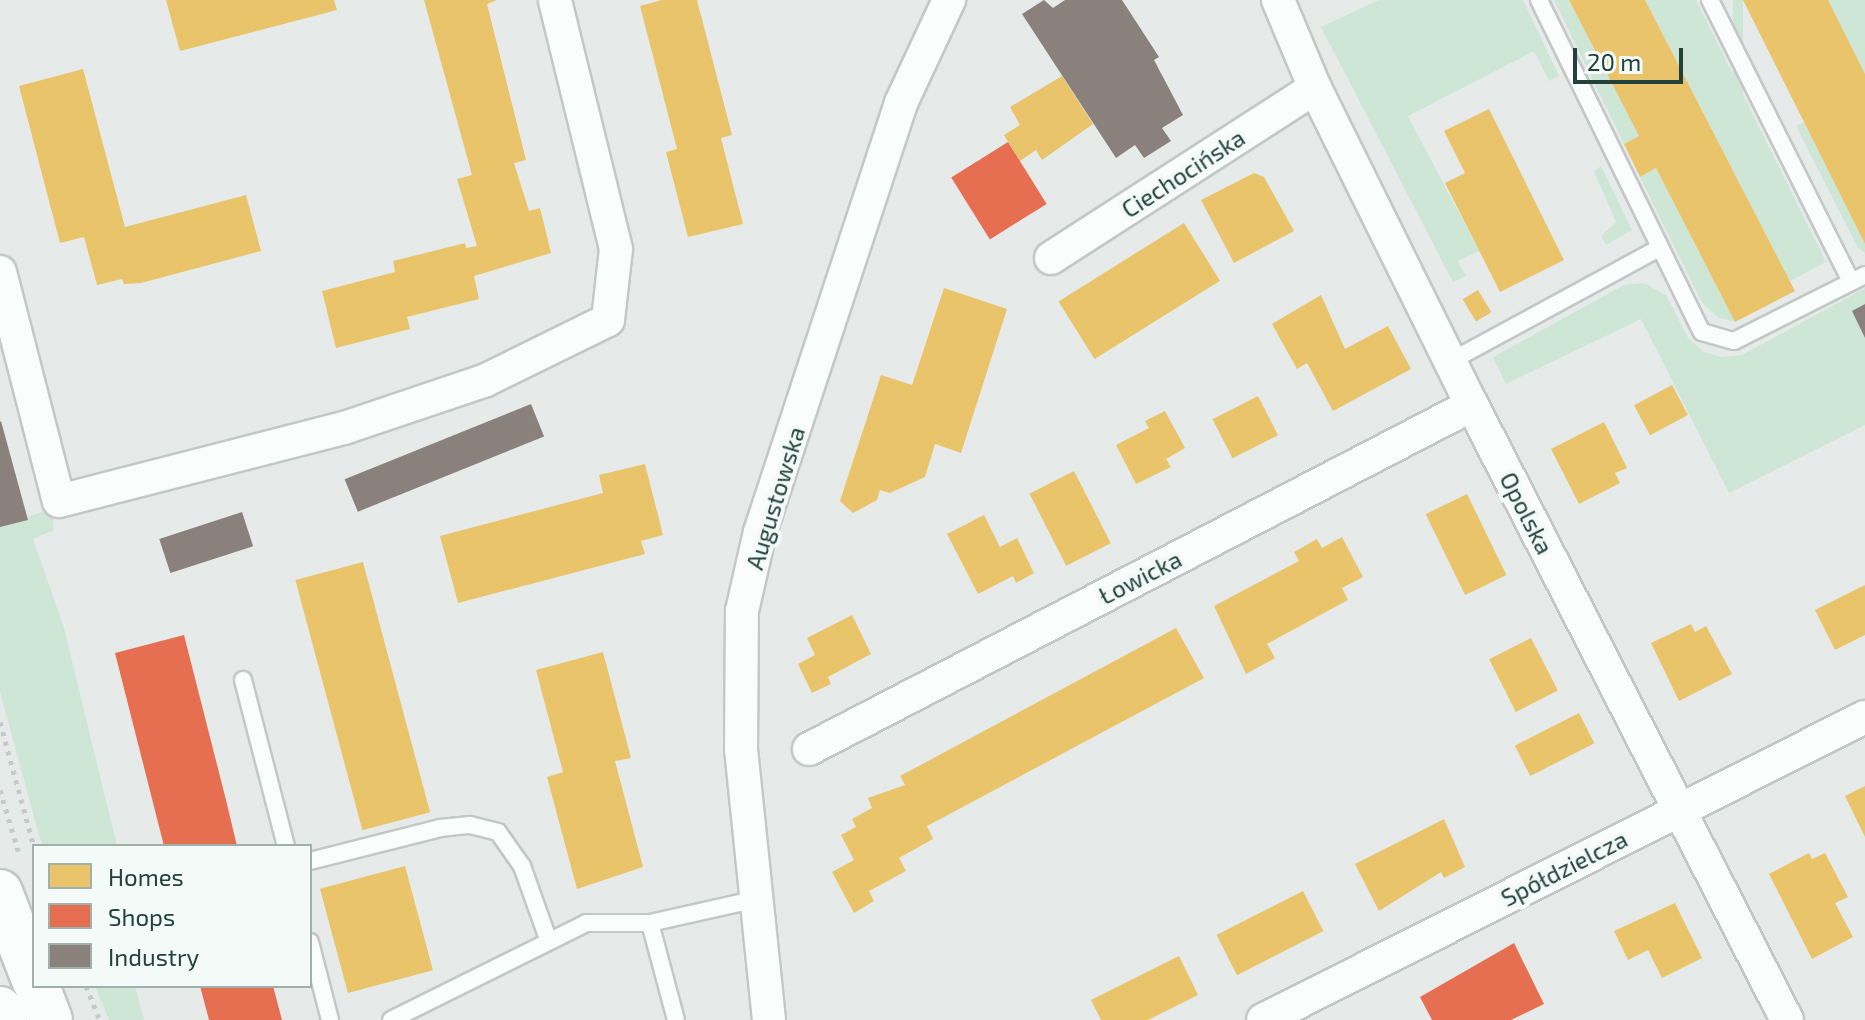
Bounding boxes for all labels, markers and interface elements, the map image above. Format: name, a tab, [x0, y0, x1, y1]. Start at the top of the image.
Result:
scale bar	[1577, 32, 1687, 82]
text: 20 m	[1587, 47, 1641, 76]
street label: Ciechocińska	[1116, 123, 1250, 223]
street label: Augustowska	[740, 423, 810, 573]
street label: Opolska	[1494, 467, 1560, 559]
street label: Łowicka	[1094, 544, 1186, 610]
street label: Spółdzielcza	[1496, 824, 1632, 912]
legend	[32, 844, 312, 988]
text: Homes	[108, 862, 184, 891]
text: Shops	[108, 902, 175, 931]
text: Industry	[108, 942, 199, 971]

